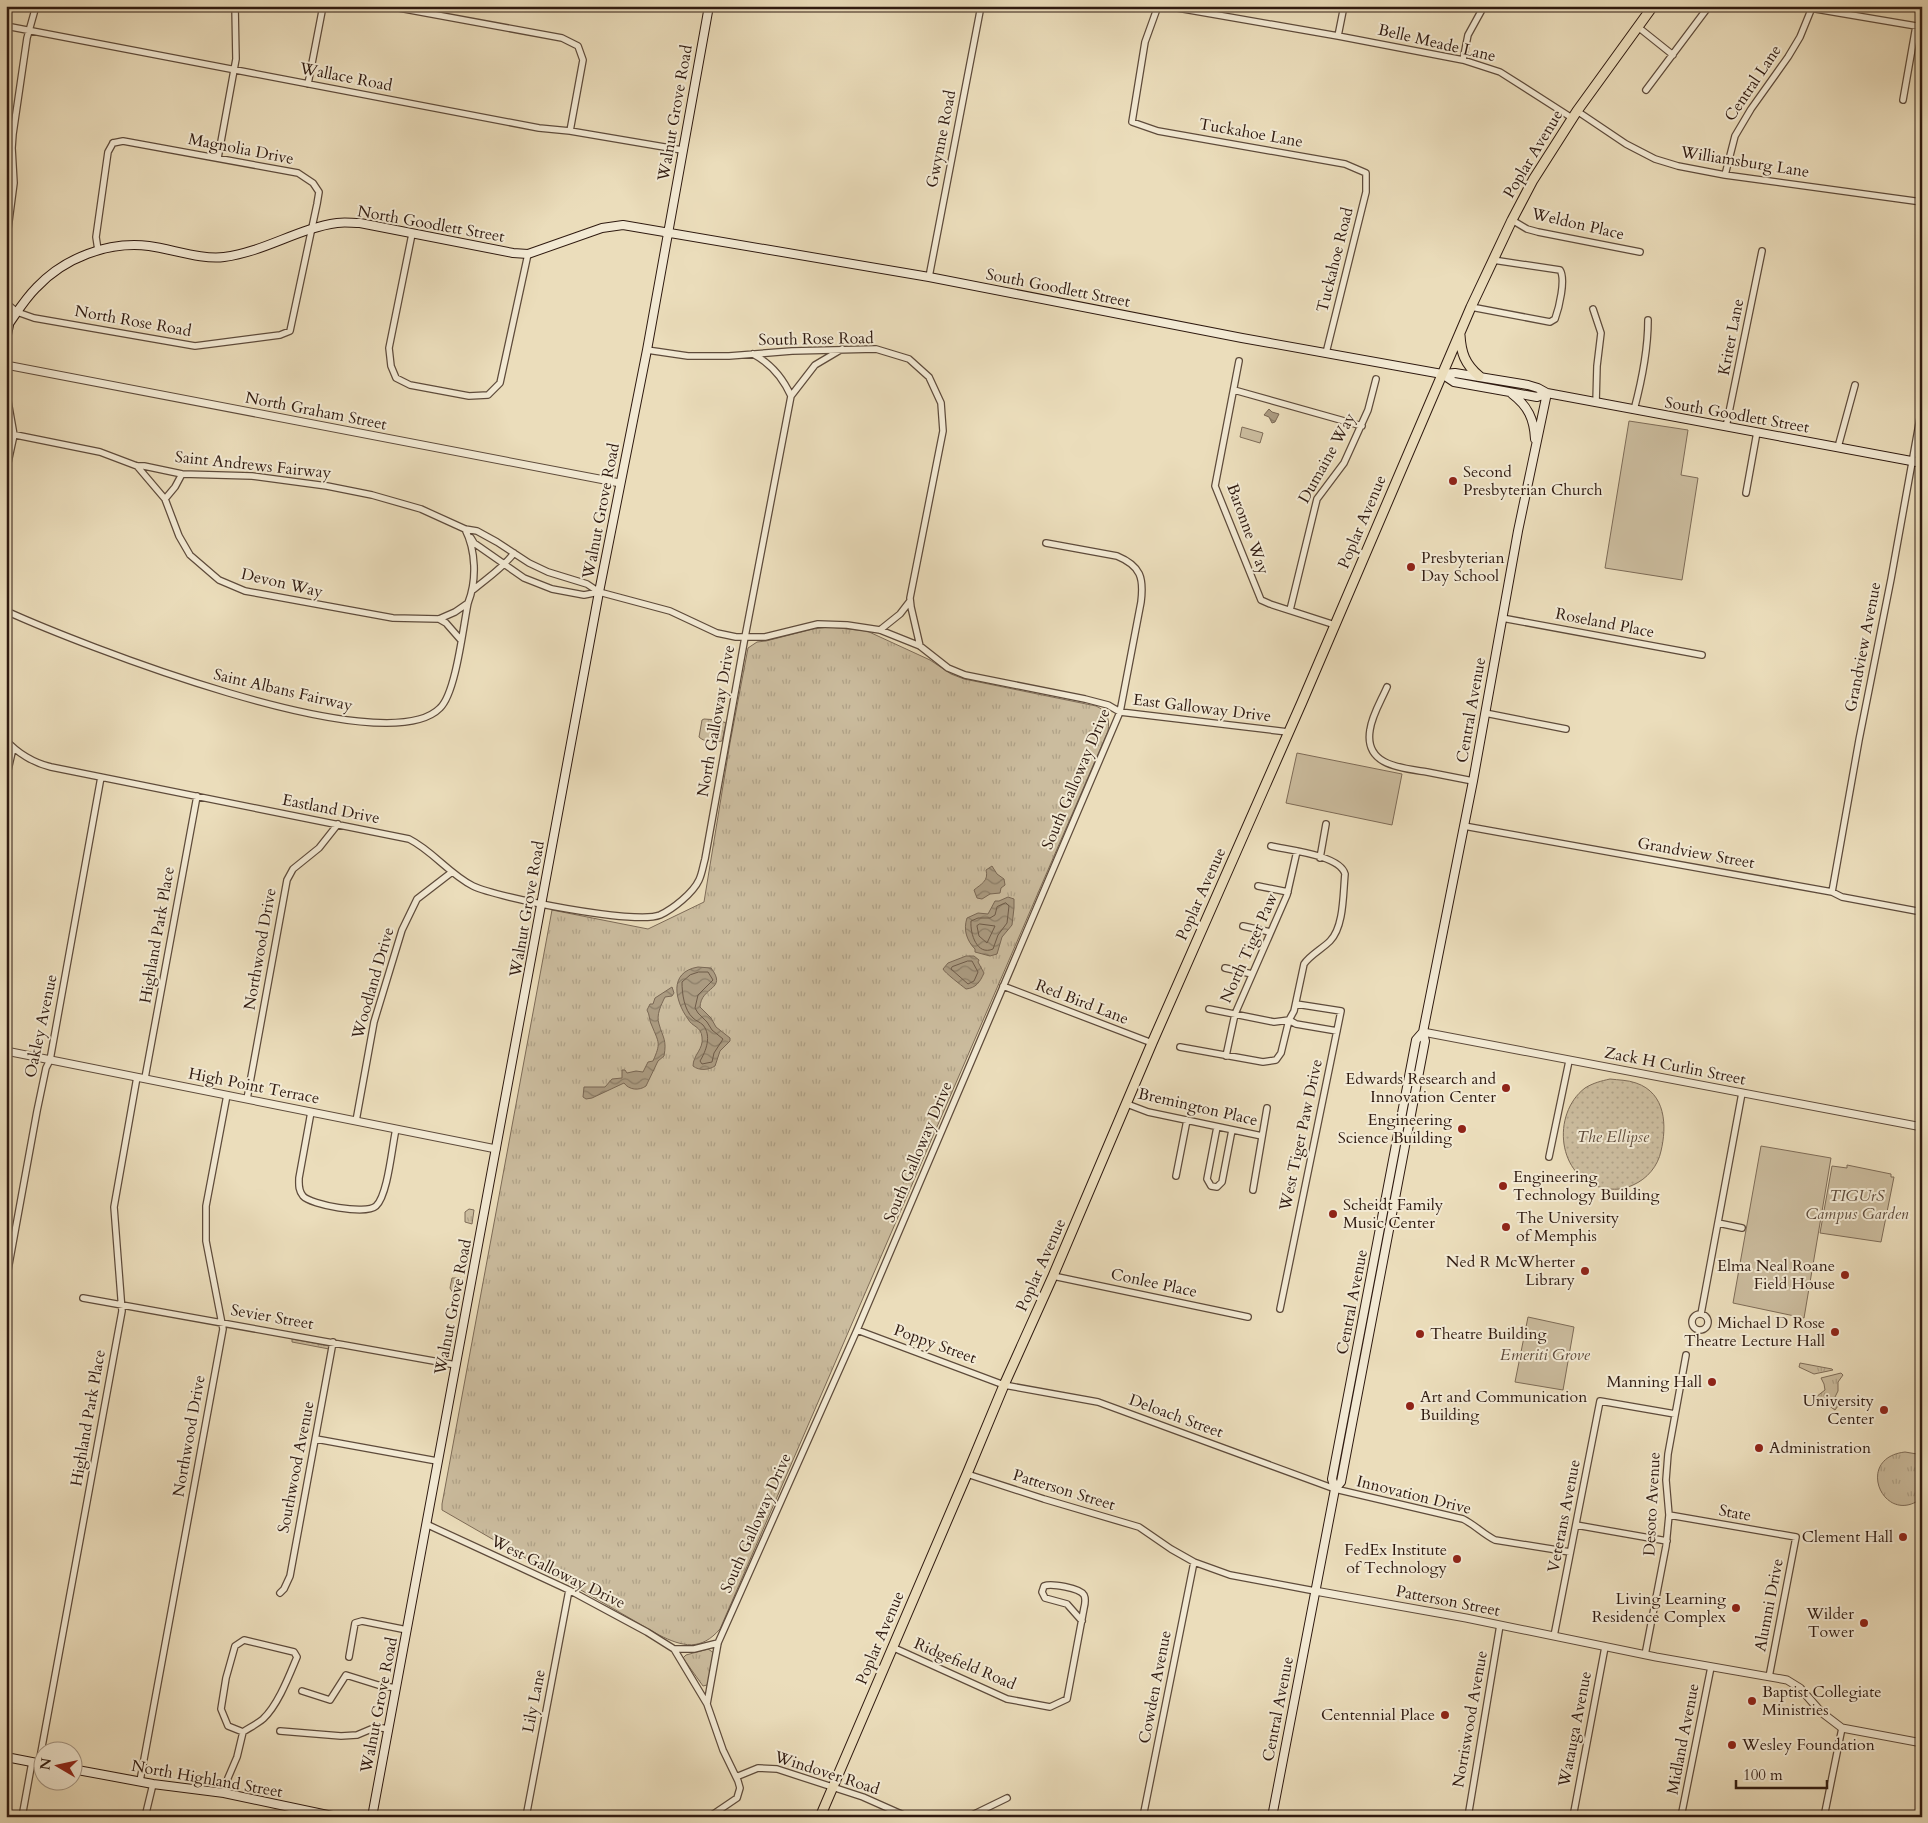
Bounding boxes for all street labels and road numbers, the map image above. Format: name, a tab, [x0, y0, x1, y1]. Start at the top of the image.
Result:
street label: Belle Meade Lane	[1376, 19, 1498, 67]
street label: Central Lane	[1719, 40, 1787, 126]
street label: Walnut Grove Road	[652, 43, 698, 184]
street label: Wallace Road	[297, 57, 395, 97]
street label: Gwynne Road	[921, 88, 961, 190]
street label: Poplar Avenue	[1498, 106, 1568, 202]
street label: Tuckahoe Lane	[1197, 113, 1305, 153]
street label: Magnolia Drive	[186, 128, 296, 170]
street label: Williamsburg Lane	[1678, 141, 1811, 183]
street label: North Goodlett Street	[356, 200, 506, 248]
street label: Weldon Place	[1528, 202, 1627, 245]
street label: Tuckahoe Road	[1311, 205, 1359, 315]
street label: South Goodlett Street	[984, 263, 1132, 313]
street label: Kriter Lane	[1713, 297, 1749, 377]
street label: North Rose Road	[73, 300, 194, 342]
street label: South Rose Road	[758, 327, 874, 351]
street label: North Graham Street	[243, 386, 389, 436]
street label: South Goodlett Street	[1663, 391, 1811, 439]
street label: Dumaine Way	[1293, 408, 1361, 507]
street label: Walnut Grove Road	[577, 441, 625, 582]
street label: Saint Andrews Fairway	[174, 446, 333, 484]
street label: Poplar Avenue	[1332, 472, 1392, 572]
street label: Baronne Way	[1221, 481, 1275, 578]
street label: Devon Way	[239, 563, 326, 603]
street label: Grandview Avenue	[1840, 580, 1886, 714]
street label: Roseland Place	[1554, 603, 1656, 643]
street label: North Galloway Drive	[692, 643, 740, 799]
street label: Central Avenue	[1451, 656, 1491, 764]
street label: Saint Albans Fairway	[211, 663, 355, 717]
street label: East Galloway Drive	[1132, 689, 1272, 727]
street label: South Galloway Drive	[1036, 705, 1116, 853]
street label: Eastland Drive	[280, 789, 382, 829]
street label: Grandview Street	[1636, 832, 1756, 874]
street label: Walnut Grove Road	[504, 839, 550, 980]
street label: Poplar Avenue	[1171, 844, 1231, 944]
street label: Highland Park Place	[134, 865, 180, 1005]
street label: Northwood Drive	[238, 886, 282, 1012]
street label: North Tiger Paw	[1215, 889, 1283, 1006]
street label: Woodland Drive	[346, 925, 399, 1042]
street label: Oakley Avenue	[19, 972, 63, 1080]
street label: Red Bird Lane	[1032, 974, 1132, 1030]
street label: Zack H Curlin Street	[1602, 1042, 1748, 1090]
street label: West Tiger Paw Drive	[1274, 1057, 1328, 1214]
street label: High Point Terrace	[187, 1063, 321, 1109]
street label: South Galloway Drive	[878, 1078, 958, 1226]
street label: Bremington Place	[1136, 1083, 1260, 1131]
street label: Poplar Avenue	[1011, 1215, 1071, 1315]
street label: Walnut Grove Road	[429, 1237, 477, 1378]
street label: Central Avenue	[1331, 1248, 1373, 1356]
street label: Conlee Place	[1109, 1263, 1199, 1303]
street label: Sevier Street	[229, 1299, 315, 1335]
street label: Poppy Street	[891, 1319, 979, 1369]
street label: Highland Park Place	[65, 1348, 111, 1488]
street label: Northwood Drive	[167, 1373, 211, 1499]
street label: Deloach Street	[1126, 1389, 1226, 1443]
street label: Southwood Avenue	[272, 1399, 320, 1535]
street label: South Galloway Drive	[715, 1449, 797, 1597]
street label: Desoto Avenue	[1638, 1451, 1666, 1557]
street label: Veterans Avenue	[1542, 1458, 1586, 1574]
street label: Patterson Street	[1010, 1464, 1118, 1516]
street label: Innovation Drive	[1354, 1470, 1474, 1520]
street label: State	[1717, 1499, 1753, 1527]
street label: West Galloway Drive	[486, 1529, 629, 1614]
street label: Alumni Drive	[1749, 1557, 1789, 1653]
street label: Patterson Street	[1394, 1580, 1502, 1622]
street label: Poplar Avenue	[850, 1588, 910, 1688]
street label: Cowden Avenue	[1133, 1629, 1177, 1745]
street label: Ridgefield Road	[911, 1633, 1020, 1696]
street label: Walnut Grove Road	[355, 1635, 403, 1776]
street label: Norriswood Avenue	[1447, 1649, 1493, 1789]
street label: Central Avenue	[1257, 1655, 1299, 1763]
street label: Lily Lane	[517, 1668, 551, 1734]
street label: Watauga Avenue	[1553, 1669, 1597, 1790]
street label: Midland Avenue	[1661, 1682, 1705, 1796]
street label: Windover Road	[771, 1745, 883, 1800]
street label: North Highland Street	[130, 1755, 284, 1803]

